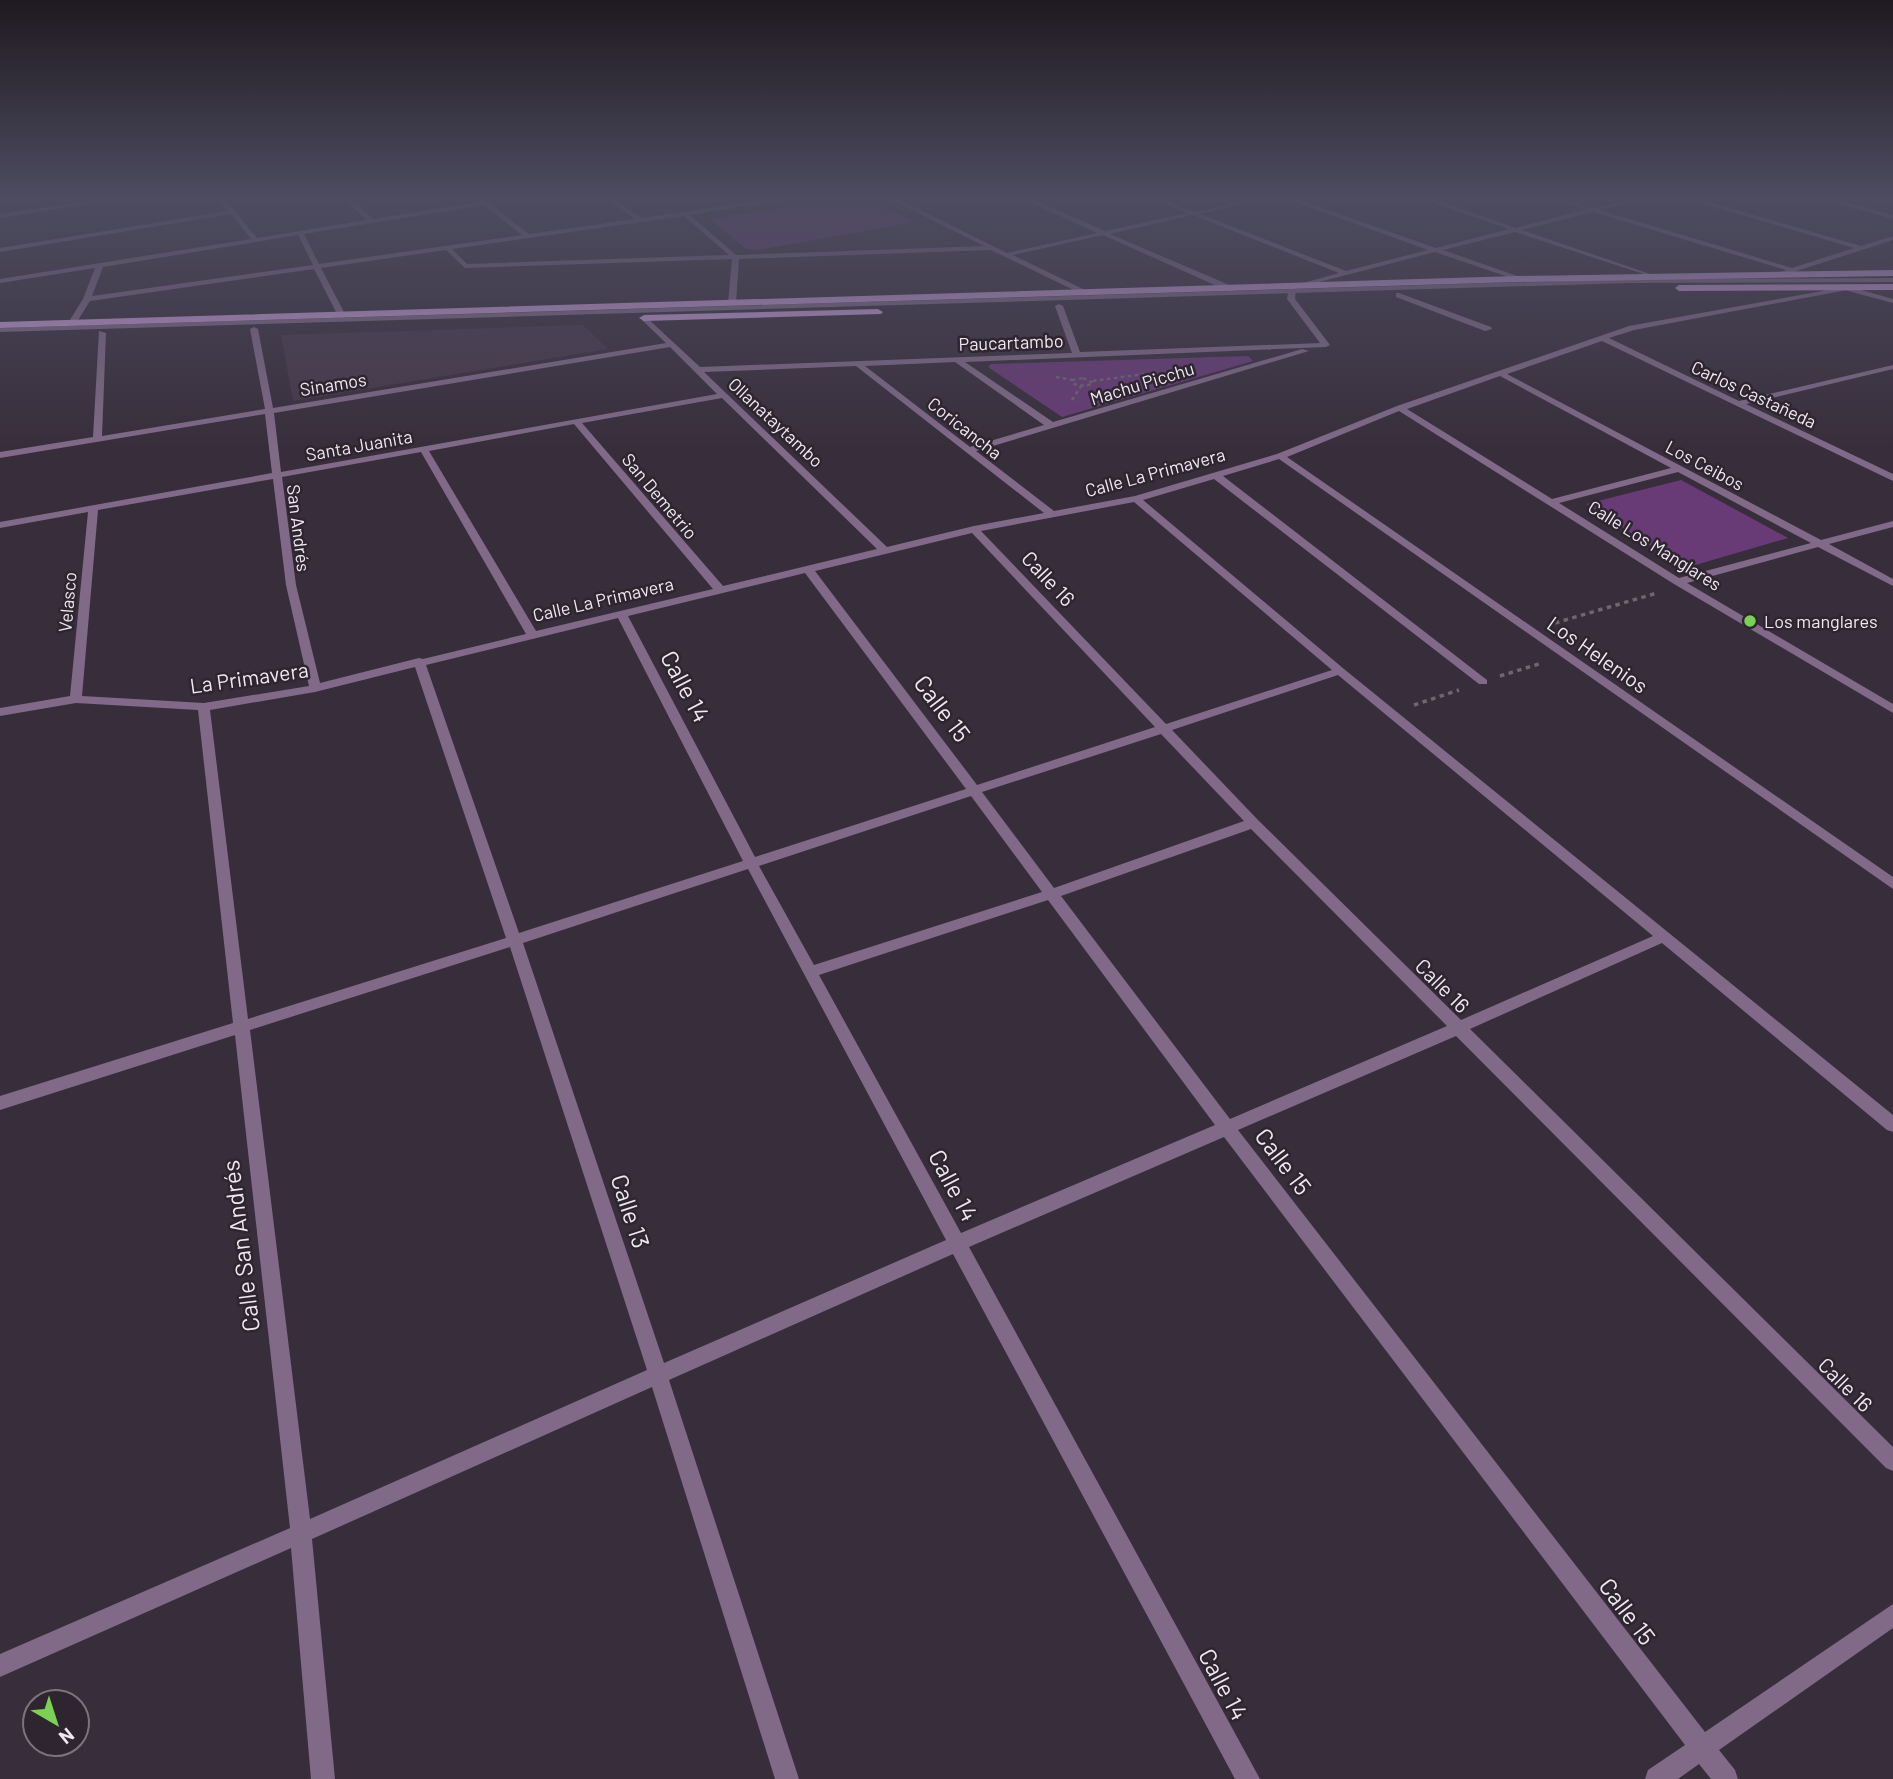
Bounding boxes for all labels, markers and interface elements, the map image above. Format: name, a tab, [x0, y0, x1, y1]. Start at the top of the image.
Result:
street label: Paucartambo	[958, 329, 1064, 355]
street label: Carlos Castañeda	[1688, 355, 1820, 433]
street label: Machu Picchu	[1087, 357, 1197, 409]
street label: Sinamos	[298, 368, 368, 400]
street label: Ollanataytambo	[724, 372, 828, 472]
street label: Coricancha	[923, 392, 1007, 464]
street label: Santa Juanita	[304, 425, 414, 465]
street label: Los Ceibos	[1662, 435, 1748, 495]
street label: Calle La Primavera	[1083, 443, 1227, 501]
street label: San Demetrio	[618, 449, 702, 543]
street label: San Andrés	[283, 483, 315, 573]
street label: Calle Los Manglares	[1584, 495, 1726, 595]
street label: Calle 16	[1017, 545, 1081, 611]
street label: Velasco	[53, 571, 81, 633]
street label: Calle La Primavera	[530, 572, 676, 626]
street label: Los Helenios	[1543, 610, 1653, 698]
place label: Los manglares	[1764, 610, 1878, 632]
marker: Los manglares	[1742, 613, 1758, 629]
street label: Calle 14	[655, 645, 717, 727]
street label: La Primavera	[188, 656, 310, 698]
street label: Calle 15	[909, 669, 977, 747]
street label: Calle 16	[1411, 953, 1475, 1017]
street label: Calle 15	[1250, 1122, 1318, 1200]
street label: Calle 14	[923, 1144, 985, 1226]
street label: Calle San Andrés	[215, 1159, 265, 1333]
street label: Calle 13	[605, 1170, 657, 1252]
street label: Calle 16	[1814, 1352, 1878, 1416]
street label: Calle 15	[1594, 1572, 1662, 1650]
street label: Calle 14	[1193, 1643, 1255, 1725]
north arrow	[21, 1688, 91, 1758]
text: N	[55, 1724, 79, 1750]

